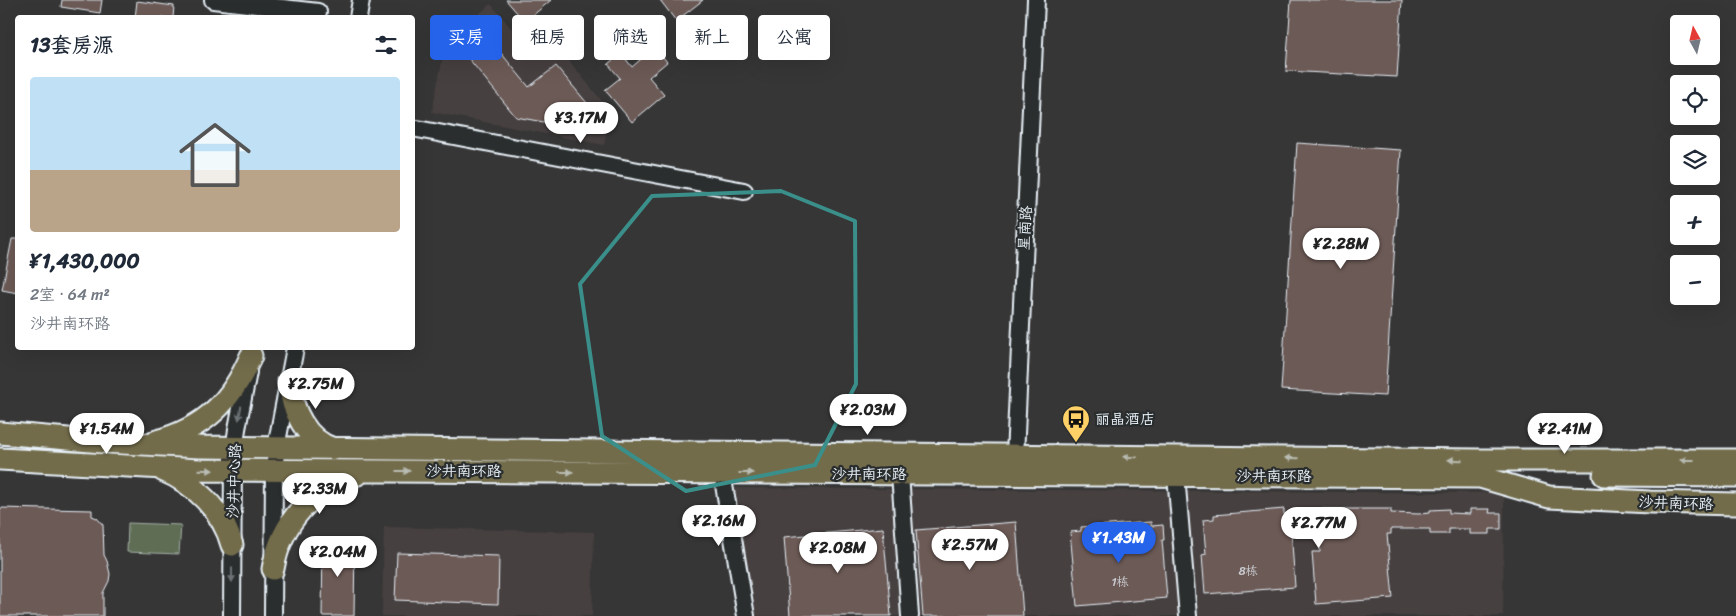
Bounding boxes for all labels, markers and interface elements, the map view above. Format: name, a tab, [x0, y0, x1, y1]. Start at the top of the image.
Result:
chip: 买房	[430, 15, 502, 60]
chip: 租房	[512, 15, 584, 60]
chip: 筛选	[594, 15, 666, 60]
chip: 新上	[676, 15, 748, 60]
chip: 公寓	[758, 15, 830, 60]
north arrow	[1670, 15, 1720, 65]
map controls	[1670, 15, 1720, 305]
text: 13套房源	[30, 26, 114, 64]
icon: filters	[372, 31, 400, 59]
button: locate	[1670, 75, 1720, 125]
pin: ¥3.17M	[540, 102, 622, 144]
text: ¥3.17M	[555, 103, 607, 132]
icon: home	[170, 110, 260, 200]
button: layers	[1670, 135, 1720, 185]
button: +	[1670, 195, 1720, 245]
street label: 星南路	[1011, 205, 1039, 251]
pin: ¥2.28M	[1300, 228, 1382, 270]
text: ¥2.28M	[1314, 229, 1368, 258]
text: ¥1,430,000	[30, 242, 140, 280]
button: −	[1670, 255, 1720, 305]
text: 2室 · 64 m²	[30, 280, 110, 309]
text: 沙井南环路	[30, 309, 110, 338]
pin: ¥2.75M	[275, 368, 357, 410]
text: ¥2.75M	[289, 369, 343, 398]
pin: ¥2.03M	[827, 394, 909, 436]
text: ¥2.03M	[841, 395, 895, 424]
bus stop icon: 丽晶酒店	[1061, 404, 1091, 443]
one-way arrow	[236, 405, 244, 421]
place label: 丽晶酒店	[1095, 406, 1155, 432]
pin: ¥1.54M	[66, 412, 148, 455]
pin: ¥2.41M	[1524, 412, 1606, 455]
text: ¥1.54M	[80, 414, 134, 443]
text: ¥2.41M	[1539, 414, 1591, 443]
street label: 沙井中心路	[220, 443, 248, 519]
one-way arrow	[1122, 453, 1138, 461]
one-way arrow	[1284, 454, 1300, 462]
one-way arrow	[1447, 456, 1463, 464]
one-way arrow	[1679, 456, 1695, 464]
street label: 沙井南环路	[426, 458, 502, 484]
street label: 沙井南环路	[831, 461, 907, 487]
street label: 沙井南环路	[1236, 463, 1312, 489]
one-way arrow	[198, 466, 214, 474]
one-way arrow	[396, 467, 412, 475]
one-way arrow	[558, 468, 574, 476]
one-way arrow	[738, 469, 754, 477]
pin: ¥2.33M	[279, 472, 361, 515]
text: ¥2.33M	[293, 474, 347, 503]
street label: 沙井南环路	[1638, 489, 1714, 517]
pin: ¥2.16M	[678, 504, 760, 547]
text: ¥2.16M	[693, 506, 745, 535]
pin: ¥2.77M	[1278, 506, 1360, 549]
text: ¥2.77M	[1292, 508, 1346, 537]
pin: ¥1.43M	[1078, 522, 1160, 564]
text: ¥1.43M	[1093, 523, 1145, 552]
pin: ¥2.57M	[929, 528, 1011, 571]
text: ¥2.57M	[943, 530, 997, 559]
pin: ¥2.08M	[797, 532, 879, 574]
text: ¥2.08M	[810, 533, 866, 562]
pin: ¥2.04M	[297, 536, 379, 578]
text: ¥2.04M	[310, 537, 366, 566]
house number: 8栋	[1238, 560, 1258, 582]
one-way arrow	[228, 567, 236, 583]
house number: 1栋	[1111, 571, 1129, 593]

